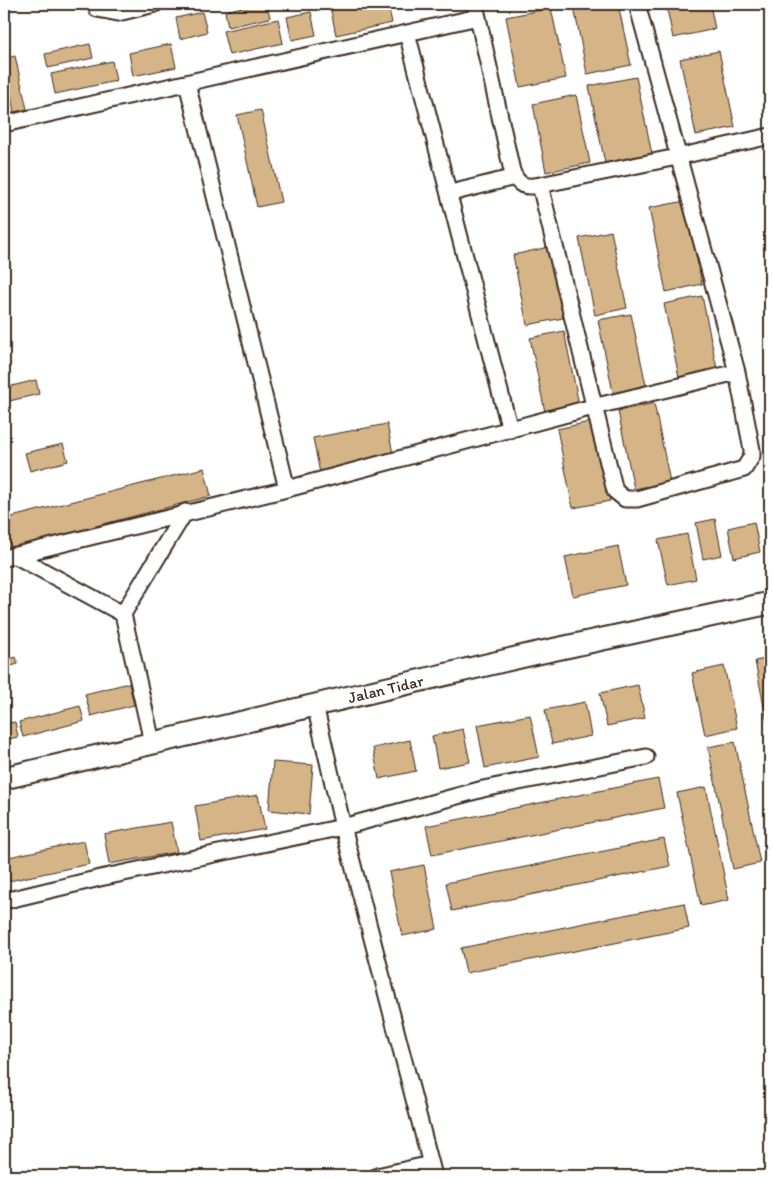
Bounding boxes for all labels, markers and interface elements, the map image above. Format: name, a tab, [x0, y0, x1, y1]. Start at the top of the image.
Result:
street label: Jalan Tidar	[346, 671, 426, 707]

